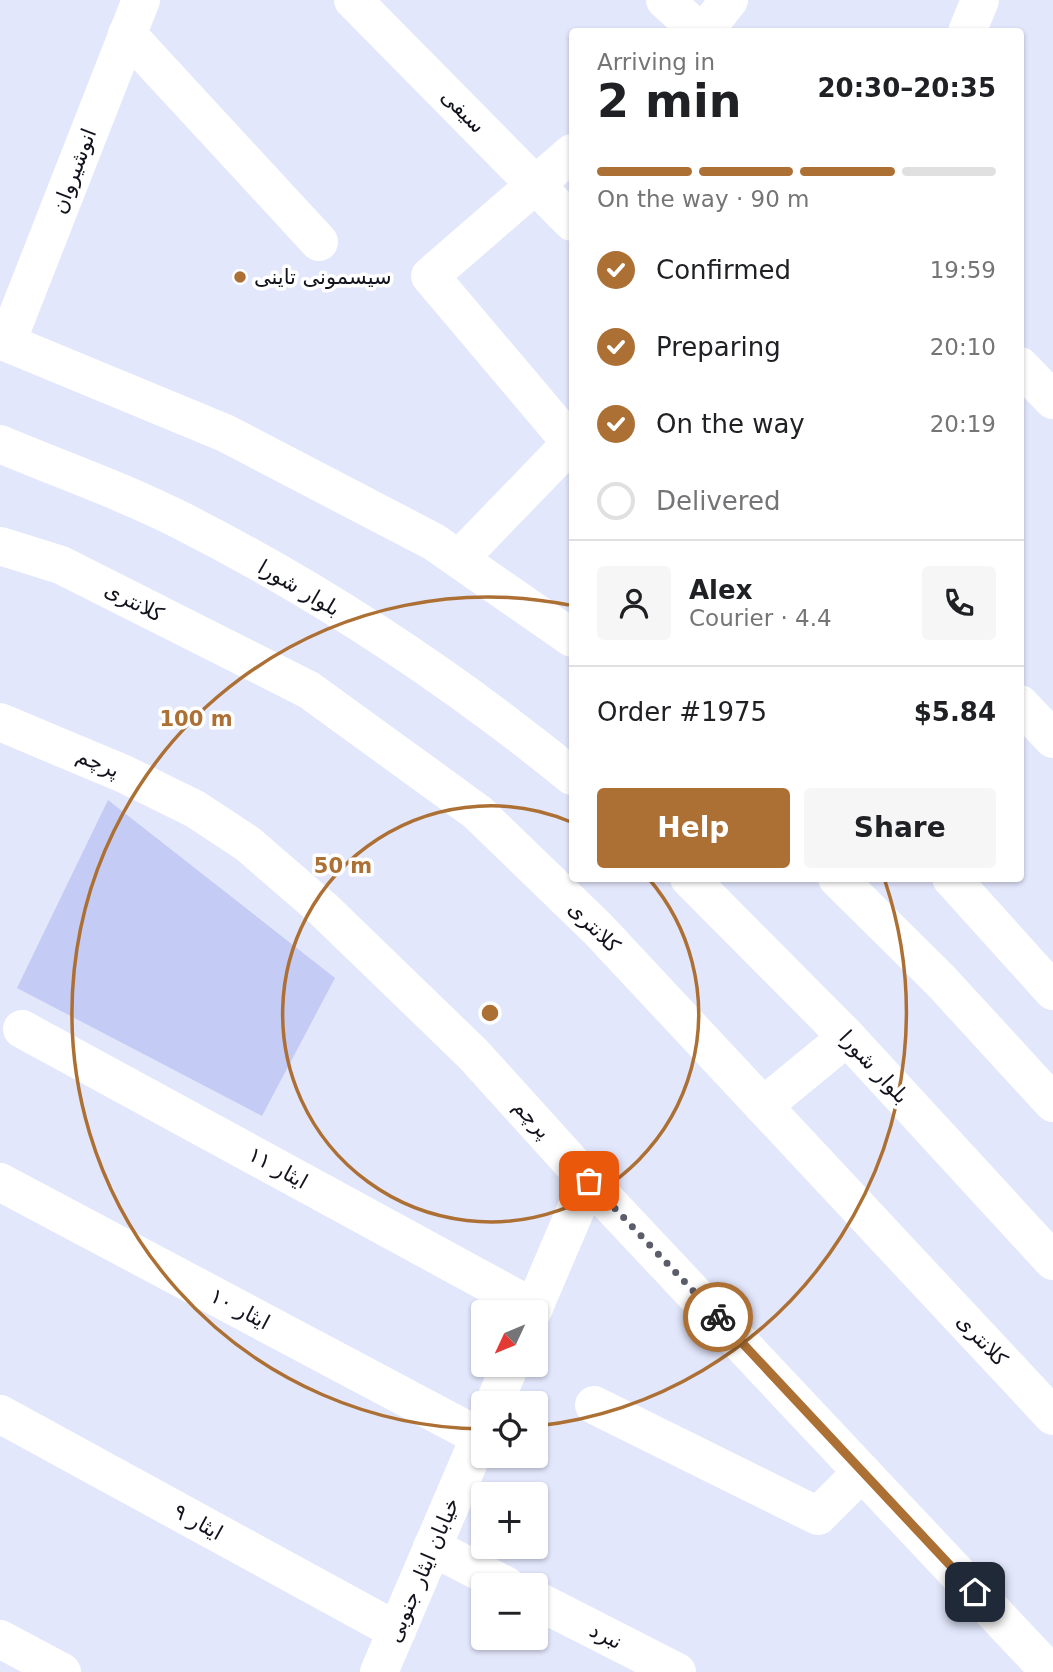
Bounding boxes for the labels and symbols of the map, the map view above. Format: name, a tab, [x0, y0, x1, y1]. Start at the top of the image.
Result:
street label: سیفی	[436, 84, 490, 138]
street label: انوشیروان	[47, 125, 101, 217]
place label: سیسمونی تاینی	[254, 265, 392, 289]
marker: سیسمونی تاینی	[232, 269, 248, 285]
street label: بلوار شورا	[254, 555, 344, 621]
street label: کلانتری	[101, 577, 167, 627]
text: 100 m	[159, 707, 233, 731]
street label: پرچم	[72, 743, 123, 784]
text: 50 m	[314, 854, 372, 878]
street label: کلانتری	[563, 896, 625, 958]
centre of rings	[478, 1001, 502, 1025]
street label: بلوار شورا	[834, 1026, 914, 1108]
street label: پرچم	[507, 1094, 556, 1144]
street label: ایثار ۱۱	[244, 1142, 312, 1194]
pin	[559, 1151, 619, 1211]
courier	[683, 1282, 753, 1352]
street label: ایثار ۱۰	[206, 1283, 274, 1335]
north arrow	[471, 1300, 548, 1377]
street label: کلانتری	[952, 1309, 1012, 1371]
street label: خیابان ایثار جنوبی	[382, 1494, 464, 1646]
street label: ایثار ۹	[169, 1499, 227, 1545]
pin	[945, 1562, 1005, 1622]
street label: نبرد	[586, 1618, 626, 1654]

